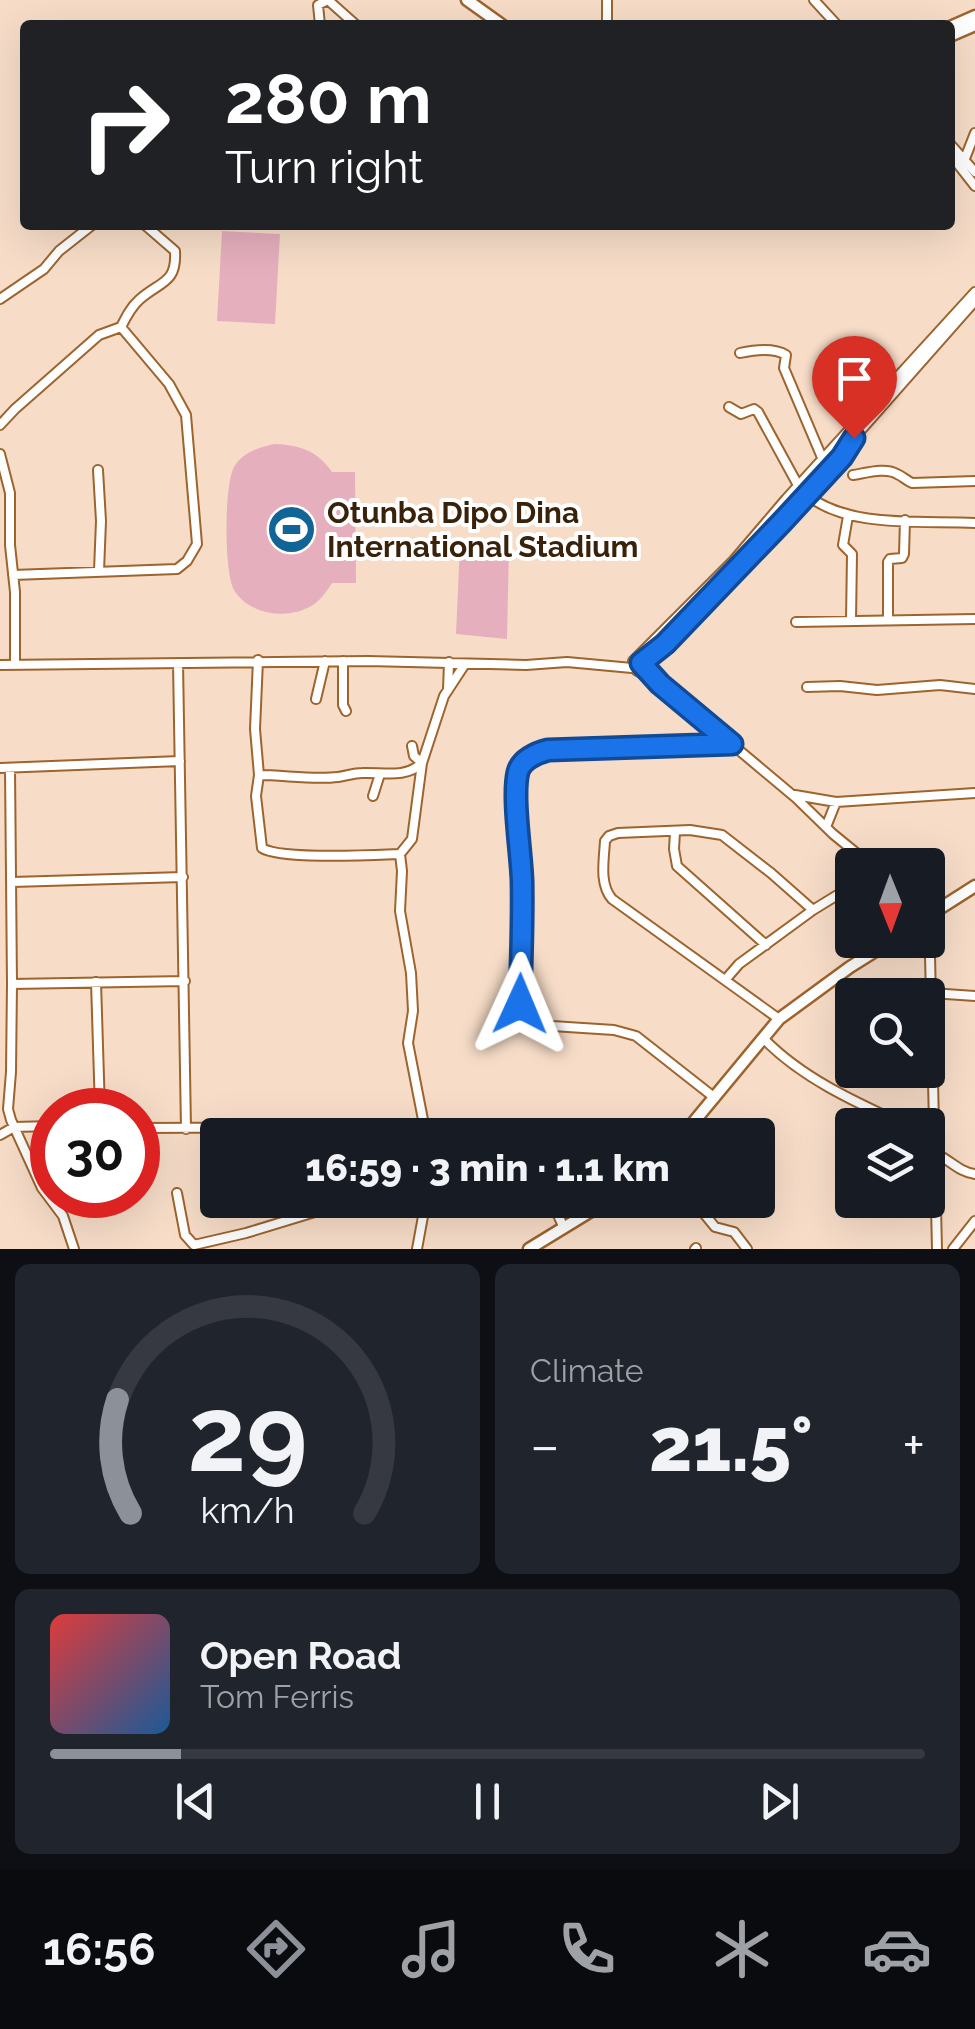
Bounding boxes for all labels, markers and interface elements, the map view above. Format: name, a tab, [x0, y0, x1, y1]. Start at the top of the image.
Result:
text: 280 m	[225, 57, 432, 139]
icon: right	[60, 60, 190, 190]
text: Turn right	[225, 141, 423, 194]
pin	[812, 336, 897, 439]
icon: arrive	[827, 351, 882, 406]
place label: Otunba Dipo Dina International Stadium	[327, 495, 639, 564]
sports icon: Otunba Dipo Dina International Stadium	[266, 503, 318, 555]
north arrow	[835, 848, 945, 958]
map controls	[835, 848, 945, 1218]
position arrow	[468, 952, 572, 1056]
button: search	[835, 978, 945, 1088]
speed limit sign: 30	[30, 1088, 160, 1218]
button: layers	[835, 1108, 945, 1218]
text: 16:59 · 3 min · 1.1 km	[305, 1145, 670, 1190]
text: Climate	[530, 1352, 644, 1389]
text: 29	[188, 1373, 307, 1495]
text: 21.5°	[649, 1400, 813, 1489]
text: −	[530, 1413, 560, 1478]
text: +	[902, 1413, 925, 1478]
text: km/h	[200, 1489, 295, 1531]
text: Open Road	[200, 1633, 401, 1678]
text: Tom Ferris	[200, 1678, 354, 1715]
icon: previous	[168, 1774, 223, 1829]
icon: pause	[460, 1774, 515, 1829]
icon: next	[752, 1774, 807, 1829]
icon: directions	[241, 1914, 311, 1984]
icon: music	[396, 1914, 466, 1984]
icon: phone	[552, 1914, 622, 1984]
icon: climate	[707, 1914, 777, 1984]
icon: car	[862, 1914, 932, 1984]
text: 16:56	[43, 1923, 156, 1976]

